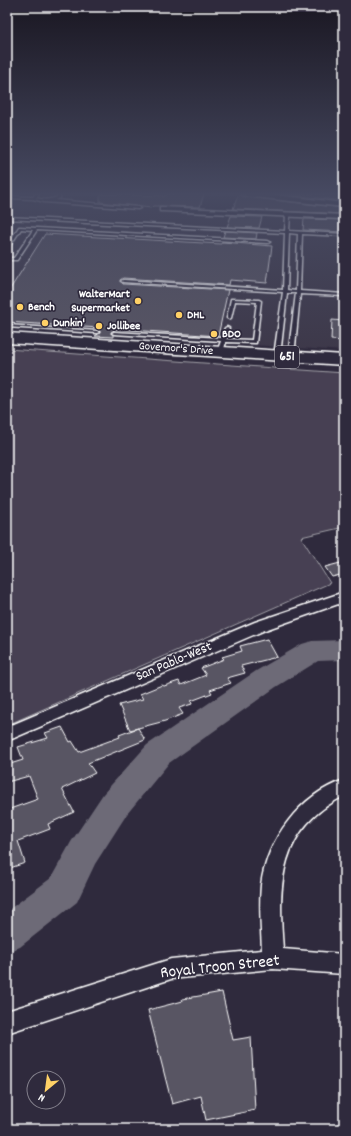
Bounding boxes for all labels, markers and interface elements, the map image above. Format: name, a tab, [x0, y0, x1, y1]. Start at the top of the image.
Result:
place label: WalterMart Supermarket	[71, 286, 131, 317]
marker: WalterMart Supermarket	[133, 296, 143, 306]
place label: Bench	[28, 299, 55, 316]
marker: Bench	[15, 302, 25, 312]
place label: DHL	[187, 307, 204, 324]
marker: DHL	[174, 310, 184, 320]
place label: Dunkin'	[53, 315, 85, 332]
marker: Dunkin'	[40, 318, 50, 328]
place label: Jollibee	[107, 318, 141, 335]
marker: Jollibee	[94, 321, 104, 331]
place label: BDO	[222, 326, 241, 343]
marker: BDO	[209, 329, 219, 339]
street label: Governor's Drive	[138, 338, 214, 360]
road number: 651	[275, 346, 299, 368]
street label: San Pablo-West	[133, 637, 215, 687]
street label: Royal Troon Street	[159, 950, 281, 986]
north arrow	[26, 1070, 66, 1110]
text: N	[35, 1088, 48, 1105]

